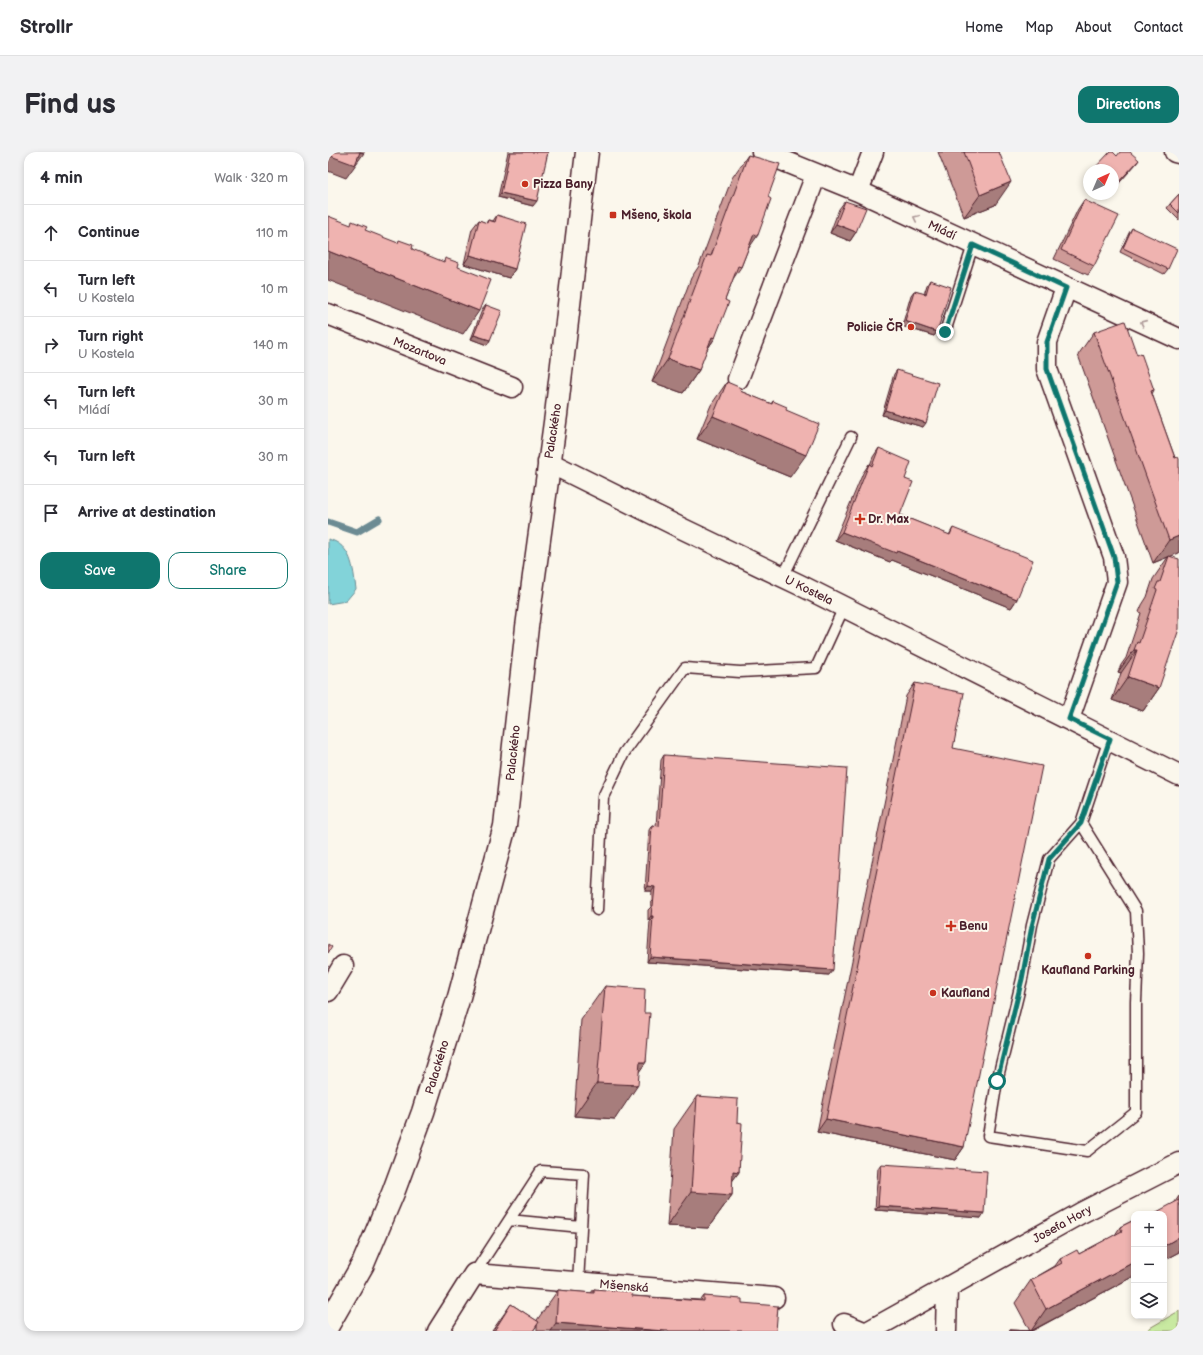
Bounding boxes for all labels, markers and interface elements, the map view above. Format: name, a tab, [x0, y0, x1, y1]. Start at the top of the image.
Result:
text: Strollr	[20, 16, 73, 39]
text: Home	[965, 19, 1003, 36]
text: Map	[1025, 19, 1053, 36]
text: About	[1075, 19, 1112, 36]
text: Contact	[1134, 19, 1183, 36]
button: Directions	[1078, 86, 1179, 123]
text: Find us	[24, 88, 116, 121]
north arrow	[1083, 164, 1119, 200]
text: 4 min	[40, 168, 83, 188]
text: Walk · 320 m	[214, 170, 288, 186]
place label: Pizza Bany	[533, 177, 593, 192]
marker: Pizza Bany	[520, 179, 530, 189]
place label: Mšeno, škola	[621, 208, 692, 223]
marker: Mšeno, škola	[608, 210, 618, 220]
one-way arrow	[913, 215, 921, 223]
street label: Mládí	[925, 217, 958, 244]
icon: ahead	[40, 222, 62, 244]
text: Continue	[78, 223, 140, 242]
text: 110 m	[256, 225, 288, 241]
text: Turn left	[78, 271, 135, 290]
icon: left	[40, 278, 62, 300]
text: 10 m	[261, 281, 288, 297]
text: U Kostela	[78, 290, 135, 306]
place label: Policie ČR	[847, 318, 903, 335]
one-way arrow	[1140, 320, 1148, 328]
marker: Policie ČR	[906, 322, 916, 332]
route end	[936, 323, 954, 341]
text: Turn right	[78, 327, 143, 346]
icon: right	[40, 334, 62, 356]
street label: Mozartova	[391, 334, 449, 369]
text: 140 m	[253, 337, 288, 353]
text: U Kostela	[78, 346, 135, 362]
text: Turn left	[78, 383, 135, 402]
icon: left	[40, 390, 62, 412]
text: 30 m	[258, 393, 288, 409]
text: Mládí	[78, 402, 110, 418]
street label: Palackého	[542, 402, 565, 460]
icon: left	[40, 446, 62, 468]
text: Turn left	[78, 447, 135, 466]
text: 30 m	[258, 449, 288, 465]
icon: arrive	[40, 502, 62, 524]
text: Arrive at destination	[78, 503, 216, 522]
place label: Dr. Max	[868, 512, 909, 527]
marker: Dr. Max	[855, 514, 865, 524]
button: Save	[40, 552, 160, 589]
button: Share	[168, 552, 288, 589]
street label: U Kostela	[782, 572, 836, 609]
street label: Palackého	[503, 724, 524, 782]
place label: Benu	[959, 919, 988, 934]
marker: Benu	[946, 921, 956, 931]
marker: Kaufland Parking	[1083, 951, 1093, 961]
place label: Kaufland Parking	[1041, 963, 1135, 978]
place label: Kaufland	[941, 986, 990, 1001]
marker: Kaufland	[928, 988, 938, 998]
street label: Palackého	[422, 1038, 453, 1096]
route start	[988, 1072, 1006, 1090]
street label: Josefa Hory	[1030, 1202, 1095, 1247]
map controls	[1131, 1211, 1167, 1319]
button: +	[1131, 1211, 1167, 1247]
button: −	[1131, 1247, 1167, 1283]
street label: Mšenská	[599, 1277, 649, 1296]
button: layers	[1131, 1283, 1167, 1319]

